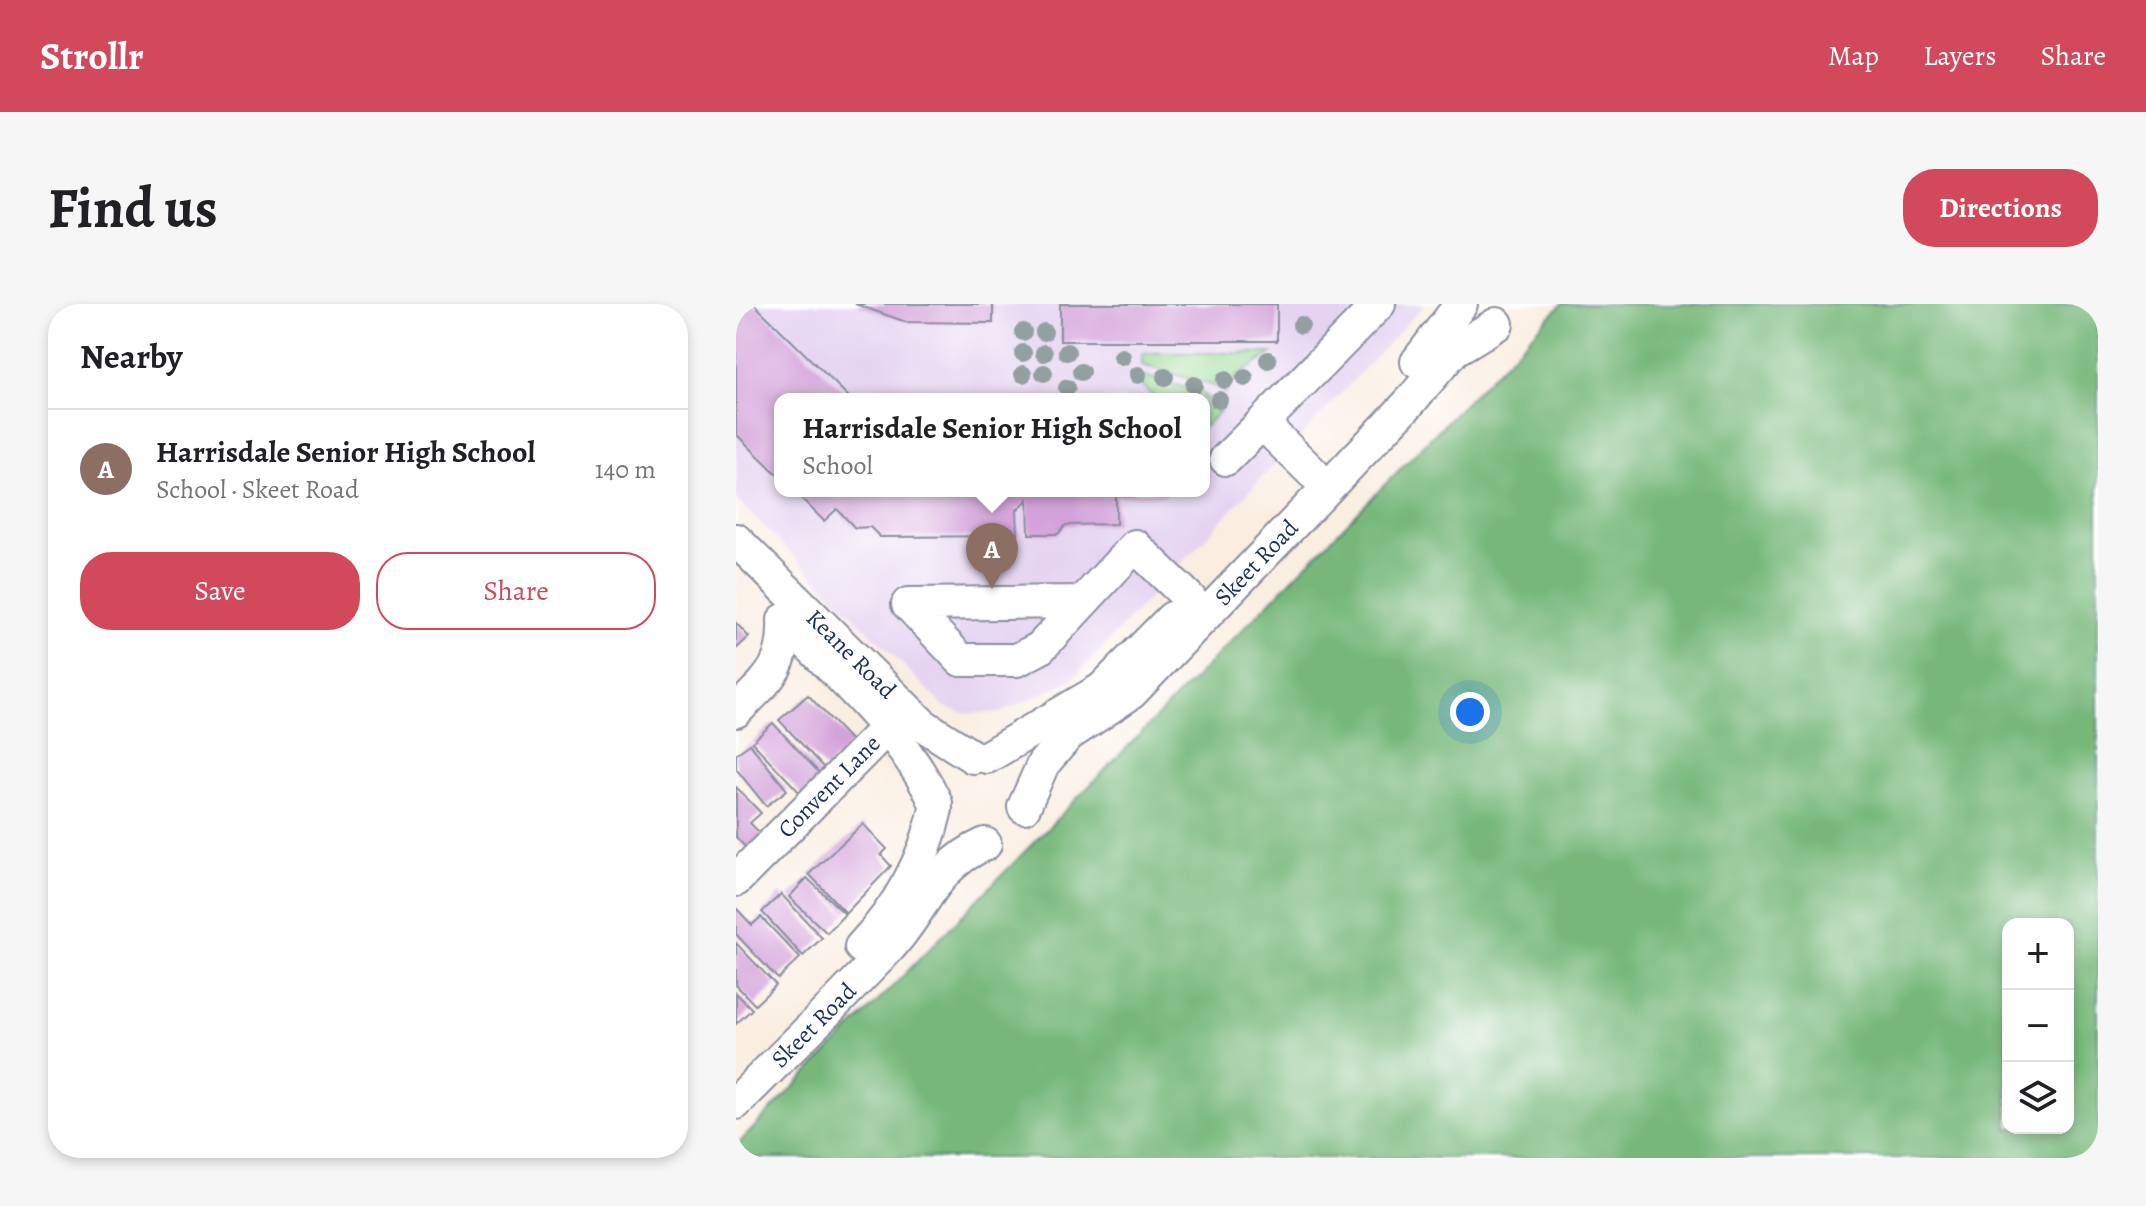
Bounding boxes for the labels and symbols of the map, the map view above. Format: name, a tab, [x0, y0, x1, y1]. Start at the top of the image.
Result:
street label: Skeet Road	[1207, 512, 1305, 612]
pin: A	[966, 523, 1018, 589]
street label: Keane Road	[799, 602, 903, 706]
your location	[1450, 692, 1490, 732]
street label: Convent Lane	[771, 728, 887, 845]
street label: Skeet Road	[764, 975, 863, 1075]

